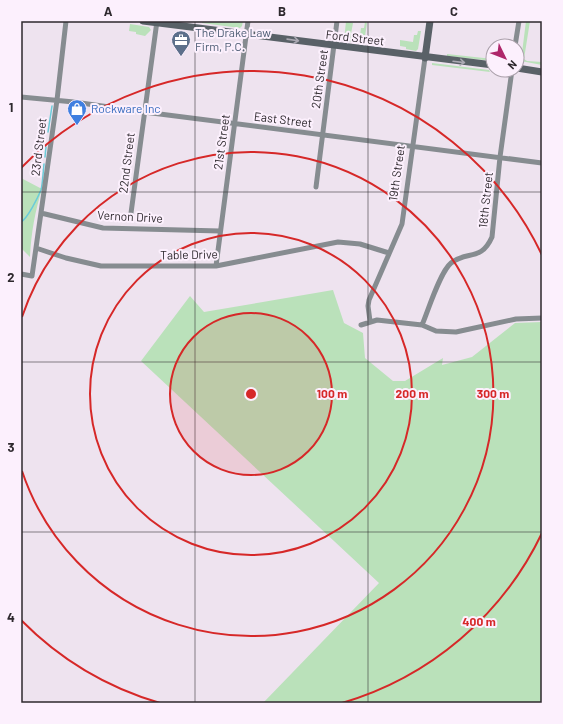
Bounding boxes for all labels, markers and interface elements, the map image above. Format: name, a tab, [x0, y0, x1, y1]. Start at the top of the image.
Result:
text: A	[104, 3, 113, 19]
text: B	[278, 3, 286, 19]
text: C	[450, 3, 458, 19]
place label: The Drake Law Firm, P.C.	[195, 25, 271, 53]
street label: Ford Street	[325, 26, 385, 48]
office icon: The Drake Law Firm, P.C.	[170, 29, 192, 57]
one-way arrow	[286, 36, 299, 44]
north arrow	[485, 38, 525, 78]
street label: 20th Street	[308, 49, 330, 109]
one-way arrow	[452, 58, 465, 65]
text: N	[505, 58, 520, 72]
shop icon: Rockware Inc	[66, 98, 88, 126]
text: 1	[9, 99, 13, 115]
place label: Rockware Inc	[91, 101, 161, 115]
street label: East Street	[253, 108, 313, 130]
street label: 21st Street	[210, 113, 232, 170]
street label: 23rd Street	[27, 117, 49, 177]
street label: 22nd Street	[115, 132, 137, 194]
street label: 19th Street	[385, 144, 407, 202]
street label: 18th Street	[475, 171, 495, 229]
street label: Vernon Drive	[97, 207, 163, 225]
street label: Table Drive	[160, 246, 218, 262]
text: 2	[7, 269, 15, 285]
text: 100 m	[317, 386, 347, 400]
text: 200 m	[396, 386, 428, 400]
text: 300 m	[477, 386, 509, 400]
centre of rings	[244, 387, 258, 401]
text: 3	[7, 439, 15, 455]
text: 4	[7, 609, 15, 625]
text: 400 m	[462, 614, 496, 628]

